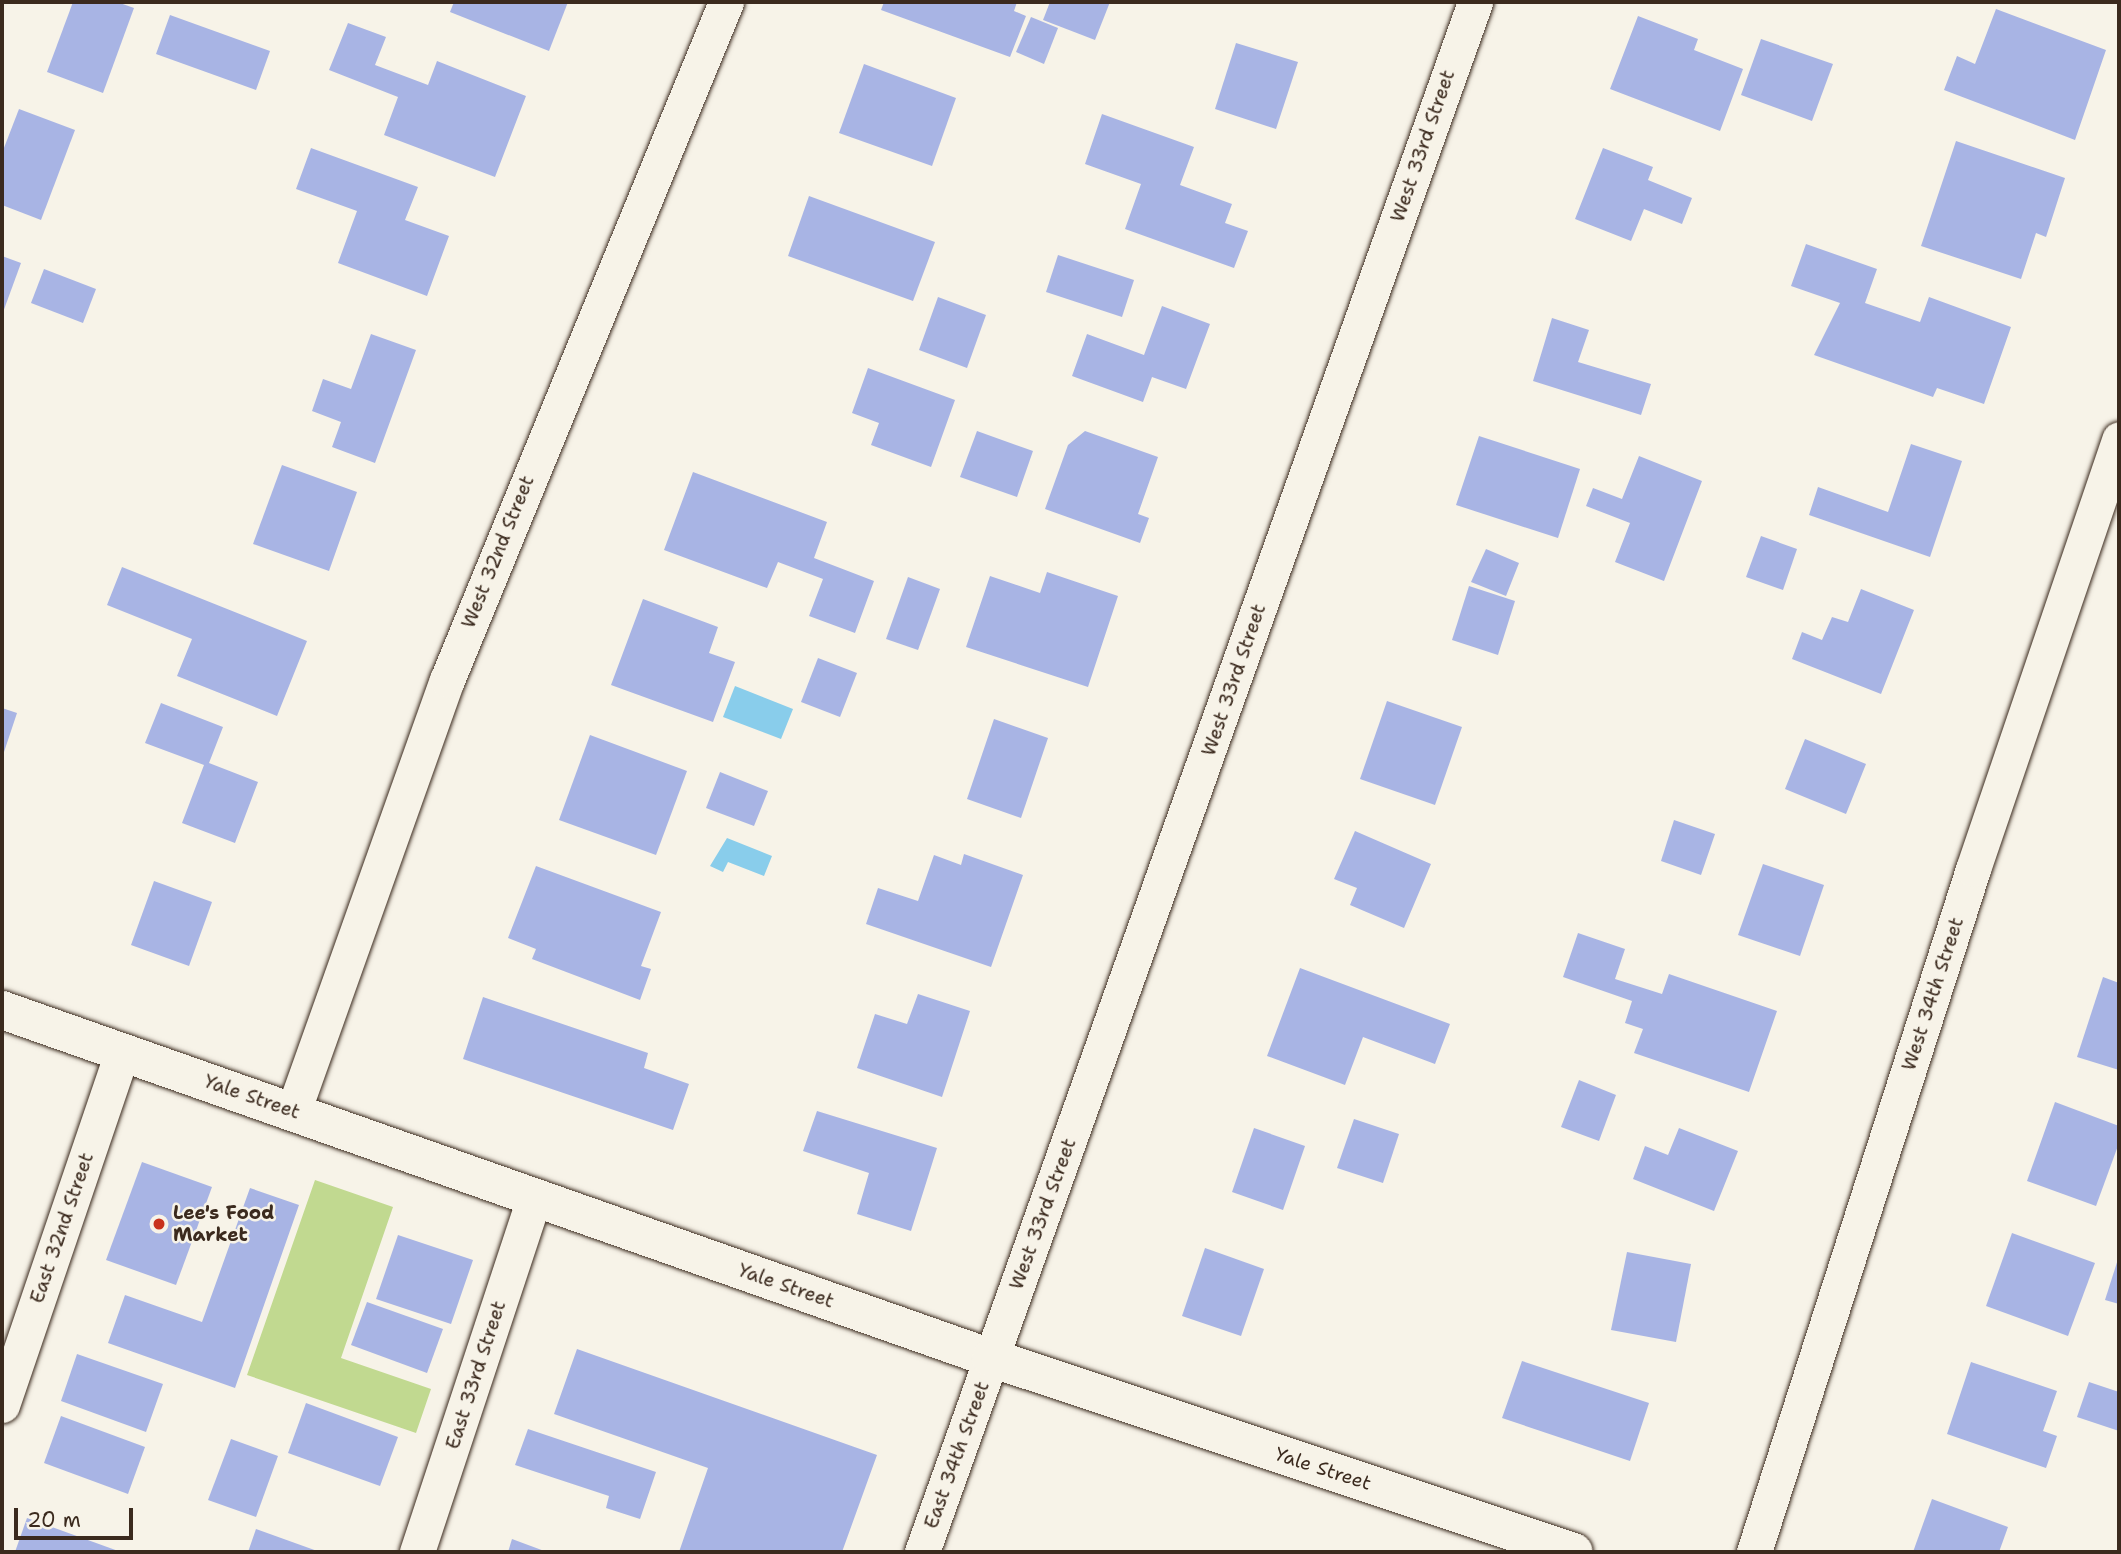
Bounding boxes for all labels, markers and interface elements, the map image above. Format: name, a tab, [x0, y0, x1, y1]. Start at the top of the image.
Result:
street label: West 33rd Street	[1386, 67, 1460, 225]
street label: West 32nd Street	[457, 472, 539, 632]
street label: West 33rd Street	[1197, 601, 1271, 759]
street label: West 34th Street	[1897, 914, 1969, 1074]
street label: Yale Street	[201, 1070, 303, 1124]
street label: West 33rd Street	[1005, 1135, 1081, 1293]
street label: East 32nd Street	[26, 1150, 98, 1306]
place label: Lee's Food Market	[173, 1202, 274, 1246]
marker: Lee's Food Market	[151, 1216, 167, 1232]
street label: Yale Street	[735, 1259, 837, 1313]
street label: East 33rd Street	[441, 1298, 511, 1452]
street label: East 34th Street	[920, 1378, 994, 1532]
street label: Yale Street	[1272, 1443, 1374, 1495]
scale bar	[18, 1494, 136, 1538]
text: 20 m	[27, 1506, 81, 1534]

